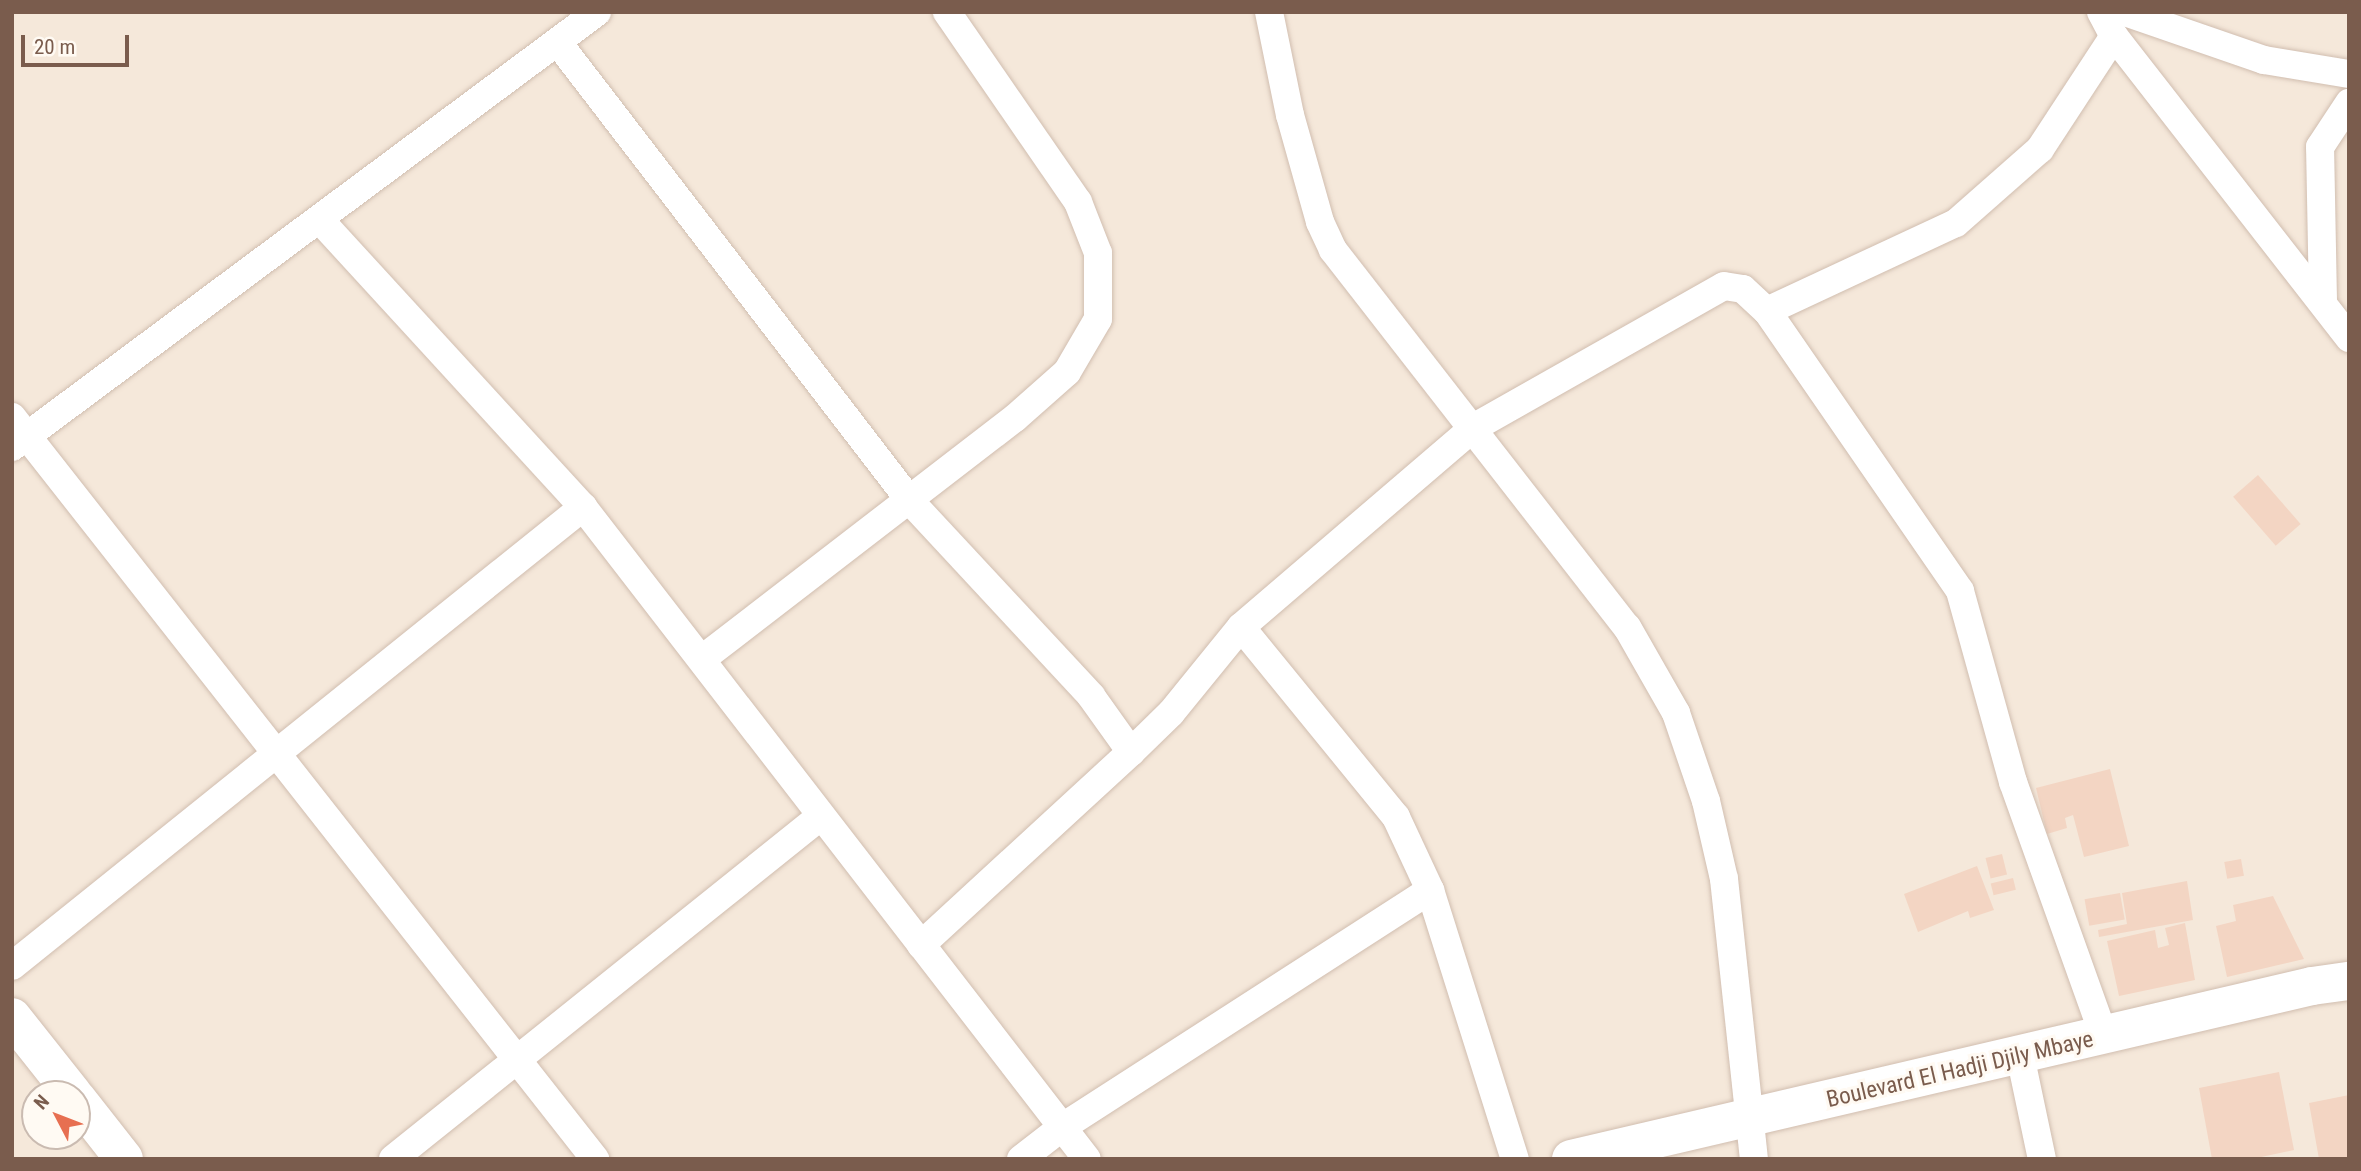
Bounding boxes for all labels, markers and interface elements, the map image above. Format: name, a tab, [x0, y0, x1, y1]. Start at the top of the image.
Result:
scale bar	[24, 21, 133, 65]
text: 20 m	[34, 35, 75, 59]
street label: Boulevard El Hadji Djily Mbaye	[1824, 1026, 2096, 1114]
north arrow	[21, 1080, 91, 1150]
text: N	[29, 1090, 54, 1114]

